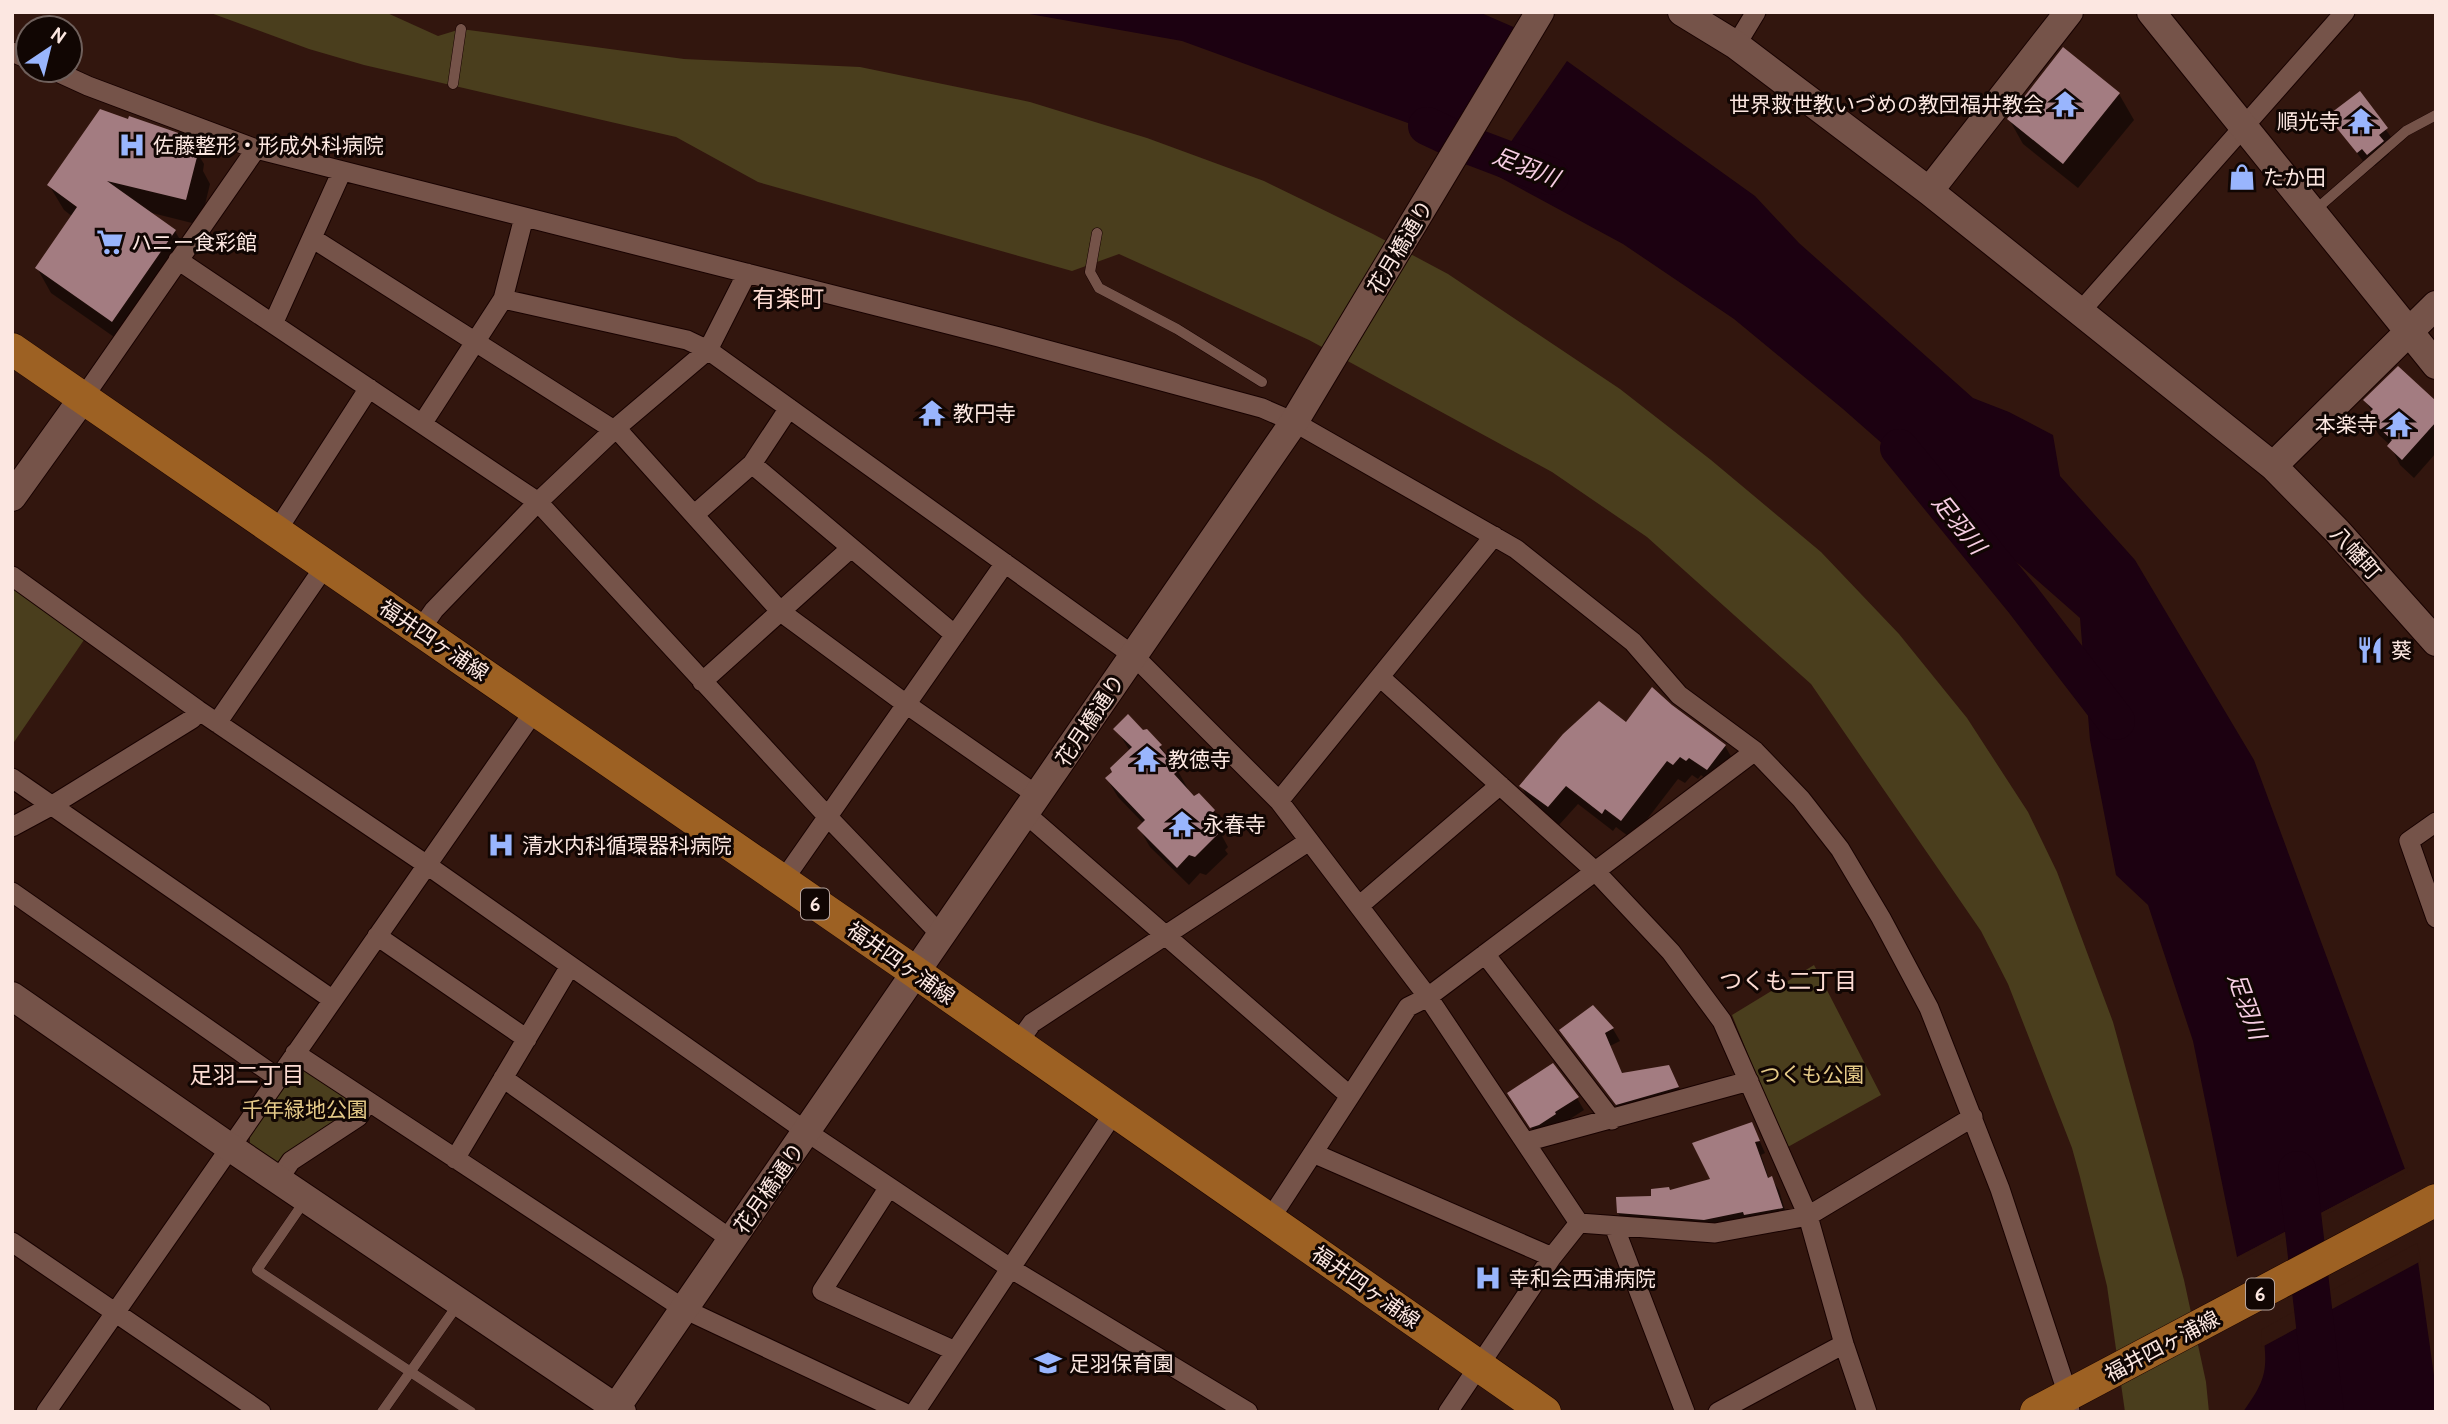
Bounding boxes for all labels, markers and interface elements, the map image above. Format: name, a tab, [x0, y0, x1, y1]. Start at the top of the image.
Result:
north arrow	[14, 14, 84, 84]
text: N	[46, 22, 71, 49]
temple icon: 世界救世教いづめの教団福井教会	[2050, 89, 2080, 119]
place label: 世界救世教いづめの教団福井教会	[1729, 92, 2044, 117]
temple icon: 順光寺	[2346, 106, 2376, 136]
place label: 順光寺	[2277, 109, 2340, 134]
hospital icon: 佐藤整形・形成外科病院	[117, 130, 147, 160]
place label: 佐藤整形・形成外科病院	[153, 133, 384, 158]
water label: 足羽川	[1489, 142, 1566, 194]
shop icon: たか田	[2227, 162, 2257, 192]
place label: たか田	[2263, 165, 2326, 190]
street label: 花月橋通り	[1362, 196, 1438, 298]
supermarket icon: ハニー食彩館	[95, 227, 125, 257]
place label: ハニー食彩館	[131, 230, 257, 255]
district label: 有楽町	[752, 284, 824, 313]
temple icon: 教円寺	[917, 398, 947, 428]
place label: 教円寺	[953, 401, 1016, 426]
temple icon: 本楽寺	[2384, 409, 2414, 439]
place label: 本楽寺	[2315, 412, 2378, 437]
water label: 足羽川	[1926, 488, 1993, 562]
street label: 八幡町	[2326, 521, 2386, 585]
street label: 福井四ヶ浦線	[375, 594, 493, 686]
restaurant icon: 葵	[2355, 635, 2385, 665]
place label: 葵	[2391, 638, 2412, 663]
street label: 花月橋通り	[1050, 669, 1130, 771]
temple icon: 教徳寺	[1132, 744, 1162, 774]
place label: 教徳寺	[1168, 747, 1231, 772]
temple icon: 永春寺	[1167, 809, 1197, 839]
place label: 永春寺	[1203, 812, 1266, 837]
hospital icon: 清水内科循環器科病院	[486, 830, 516, 860]
place label: 清水内科循環器科病院	[522, 833, 732, 858]
road number: 6	[801, 888, 829, 920]
street label: 福井四ヶ浦線	[842, 917, 960, 1009]
district label: つくも二丁目	[1719, 967, 1857, 995]
water label: 足羽川	[2222, 969, 2273, 1046]
district label: 足羽二丁目	[190, 1061, 305, 1089]
park label: つくも公園	[1760, 1062, 1865, 1087]
park label: 千年緑地公園	[242, 1097, 368, 1122]
street label: 花月橋通り	[729, 1138, 809, 1238]
street label: 福井四ヶ浦線	[1307, 1241, 1425, 1333]
hospital icon: 幸和会西浦病院	[1473, 1263, 1503, 1293]
place label: 幸和会西浦病院	[1509, 1266, 1656, 1291]
road number: 6	[2246, 1278, 2274, 1310]
street label: 福井四ヶ浦線	[2101, 1305, 2223, 1387]
school or university icon: 足羽保育園	[1033, 1348, 1063, 1378]
place label: 足羽保育園	[1069, 1351, 1174, 1376]

